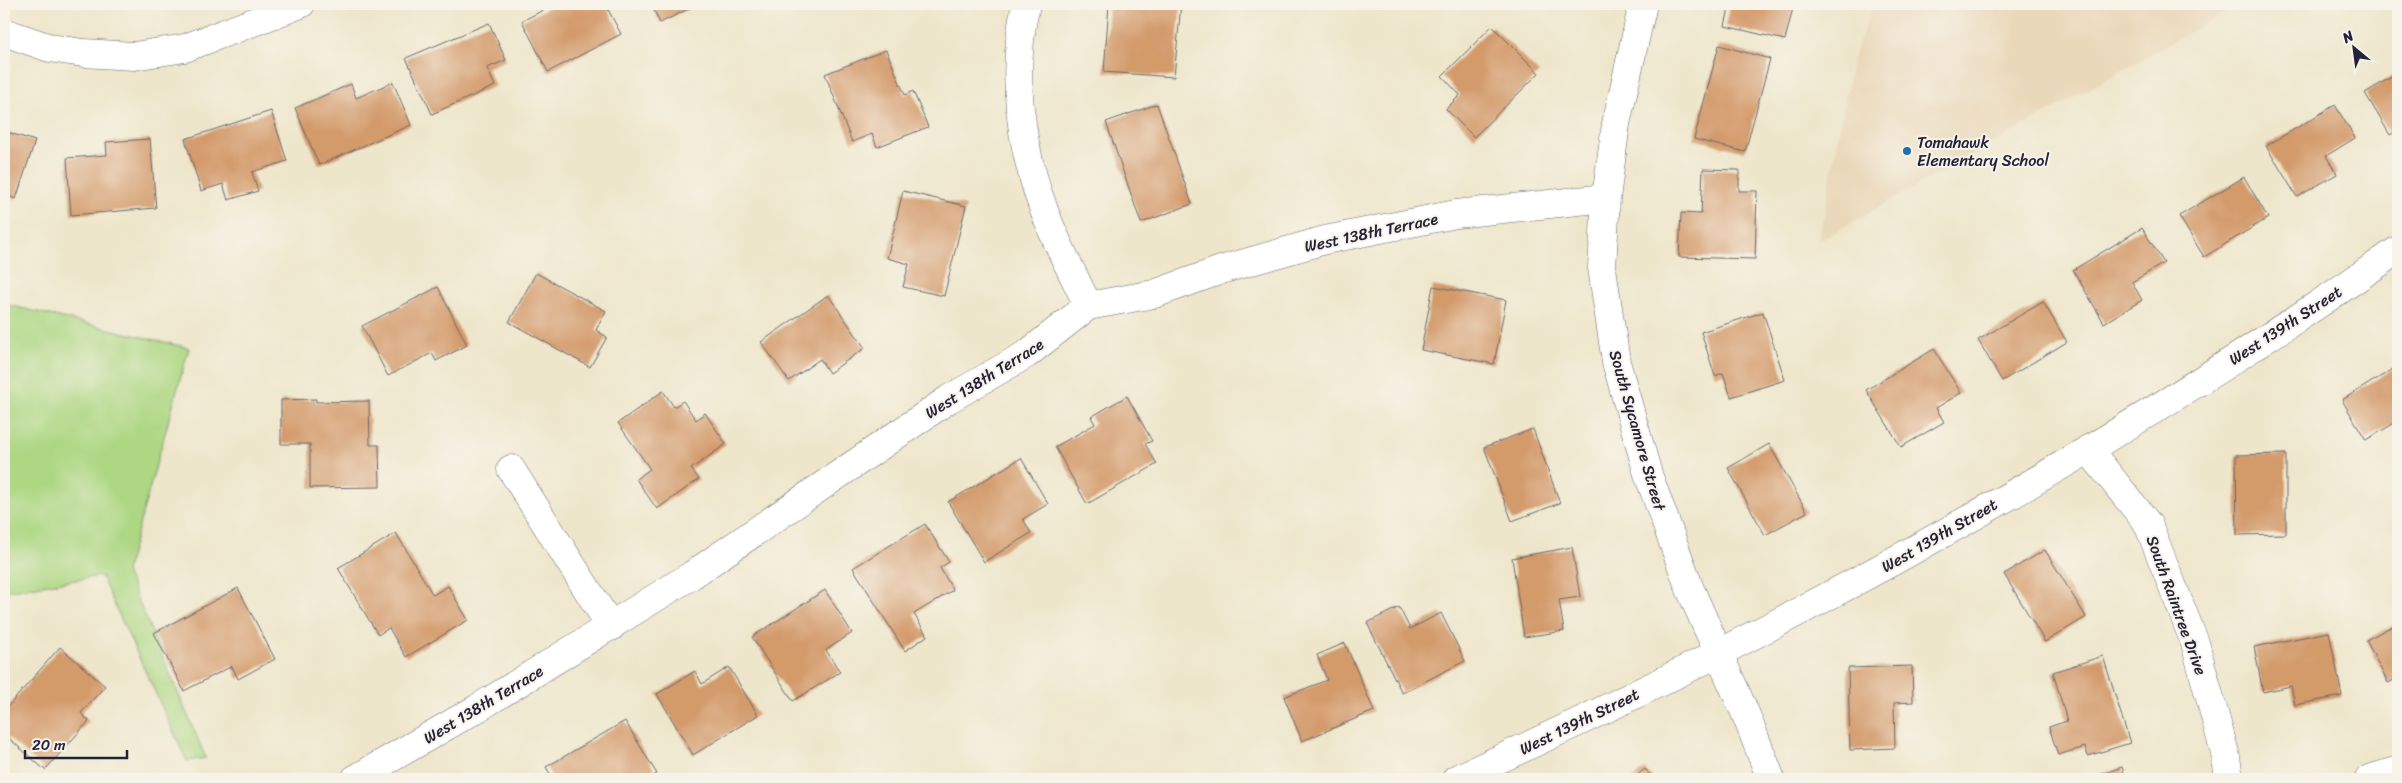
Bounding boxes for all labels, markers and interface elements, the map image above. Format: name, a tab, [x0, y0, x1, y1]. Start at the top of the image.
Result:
north arrow	[2330, 22, 2380, 72]
text: N	[2337, 24, 2359, 51]
place label: Tomahawk Elementary School	[1917, 128, 2049, 175]
marker: Tomahawk Elementary School	[1901, 145, 1913, 157]
street label: West 138th Terrace	[1302, 204, 1441, 261]
street label: West 139th Street	[2223, 278, 2348, 373]
street label: West 138th Terrace	[919, 330, 1050, 427]
street label: South Sycamore Street	[1601, 346, 1674, 514]
street label: West 139th Street	[1875, 490, 2003, 581]
street label: South Raintree Drive	[2138, 531, 2215, 679]
street label: West 138th Terrace	[418, 657, 549, 752]
street label: West 139th Street	[1514, 680, 1644, 763]
scale bar	[25, 728, 128, 760]
text: 20 m	[32, 732, 66, 758]

